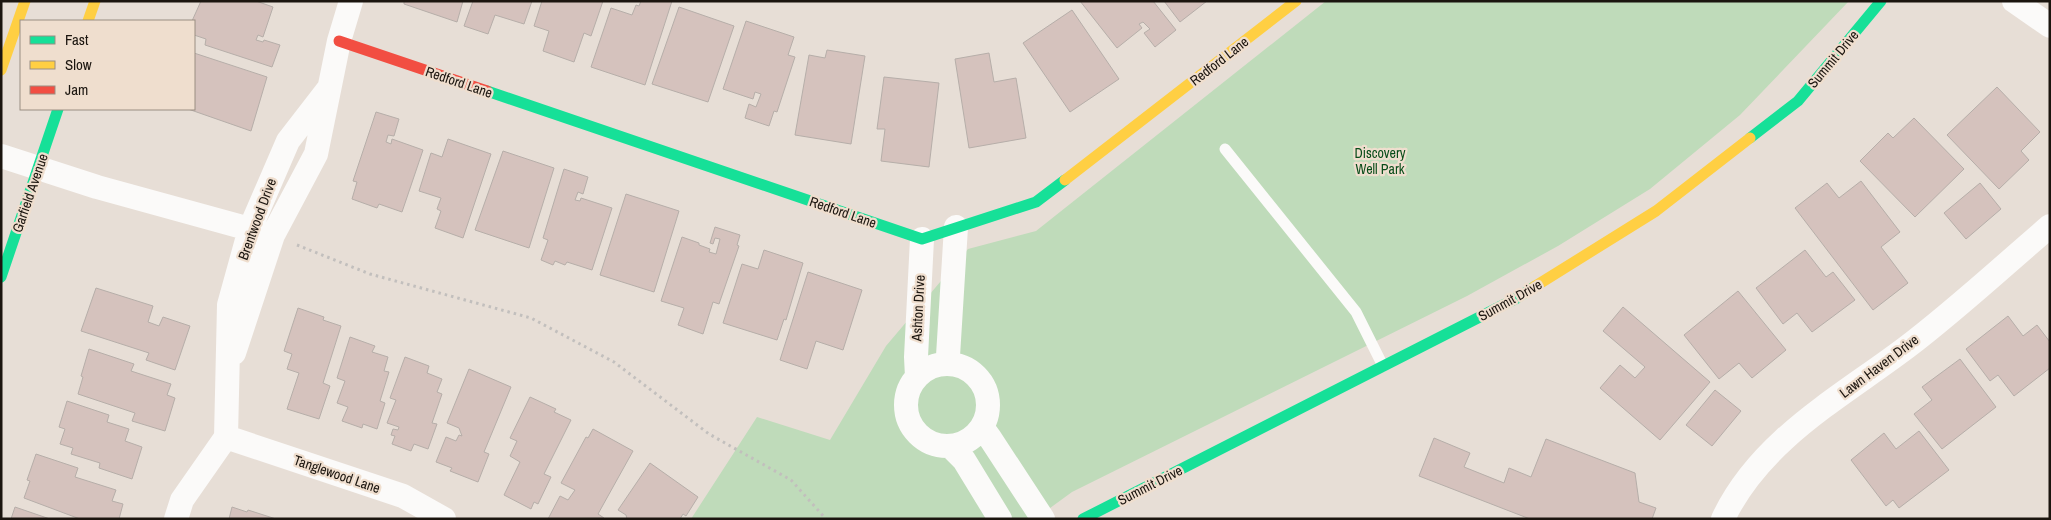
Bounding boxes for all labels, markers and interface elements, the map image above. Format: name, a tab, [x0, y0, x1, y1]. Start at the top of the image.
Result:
legend	[20, 20, 195, 110]
street label: Summit Drive	[1804, 26, 1862, 92]
text: Fast	[65, 29, 89, 50]
street label: Redford Lane	[1186, 32, 1252, 90]
text: Slow	[65, 54, 92, 75]
street label: Redford Lane	[423, 62, 495, 102]
text: Jam	[65, 79, 88, 100]
park label: Discovery Well Park	[1354, 144, 1406, 178]
street label: Garfield Avenue	[8, 151, 52, 235]
street label: Brentwood Drive	[234, 176, 280, 262]
street label: Redford Lane	[807, 192, 879, 232]
street label: Ashton Drive	[907, 274, 929, 343]
street label: Summit Drive	[1475, 275, 1545, 325]
street label: Lawn Haven Drive	[1836, 330, 1922, 402]
street label: Tanglewood Lane	[291, 451, 383, 497]
street label: Summit Drive	[1115, 461, 1185, 509]

